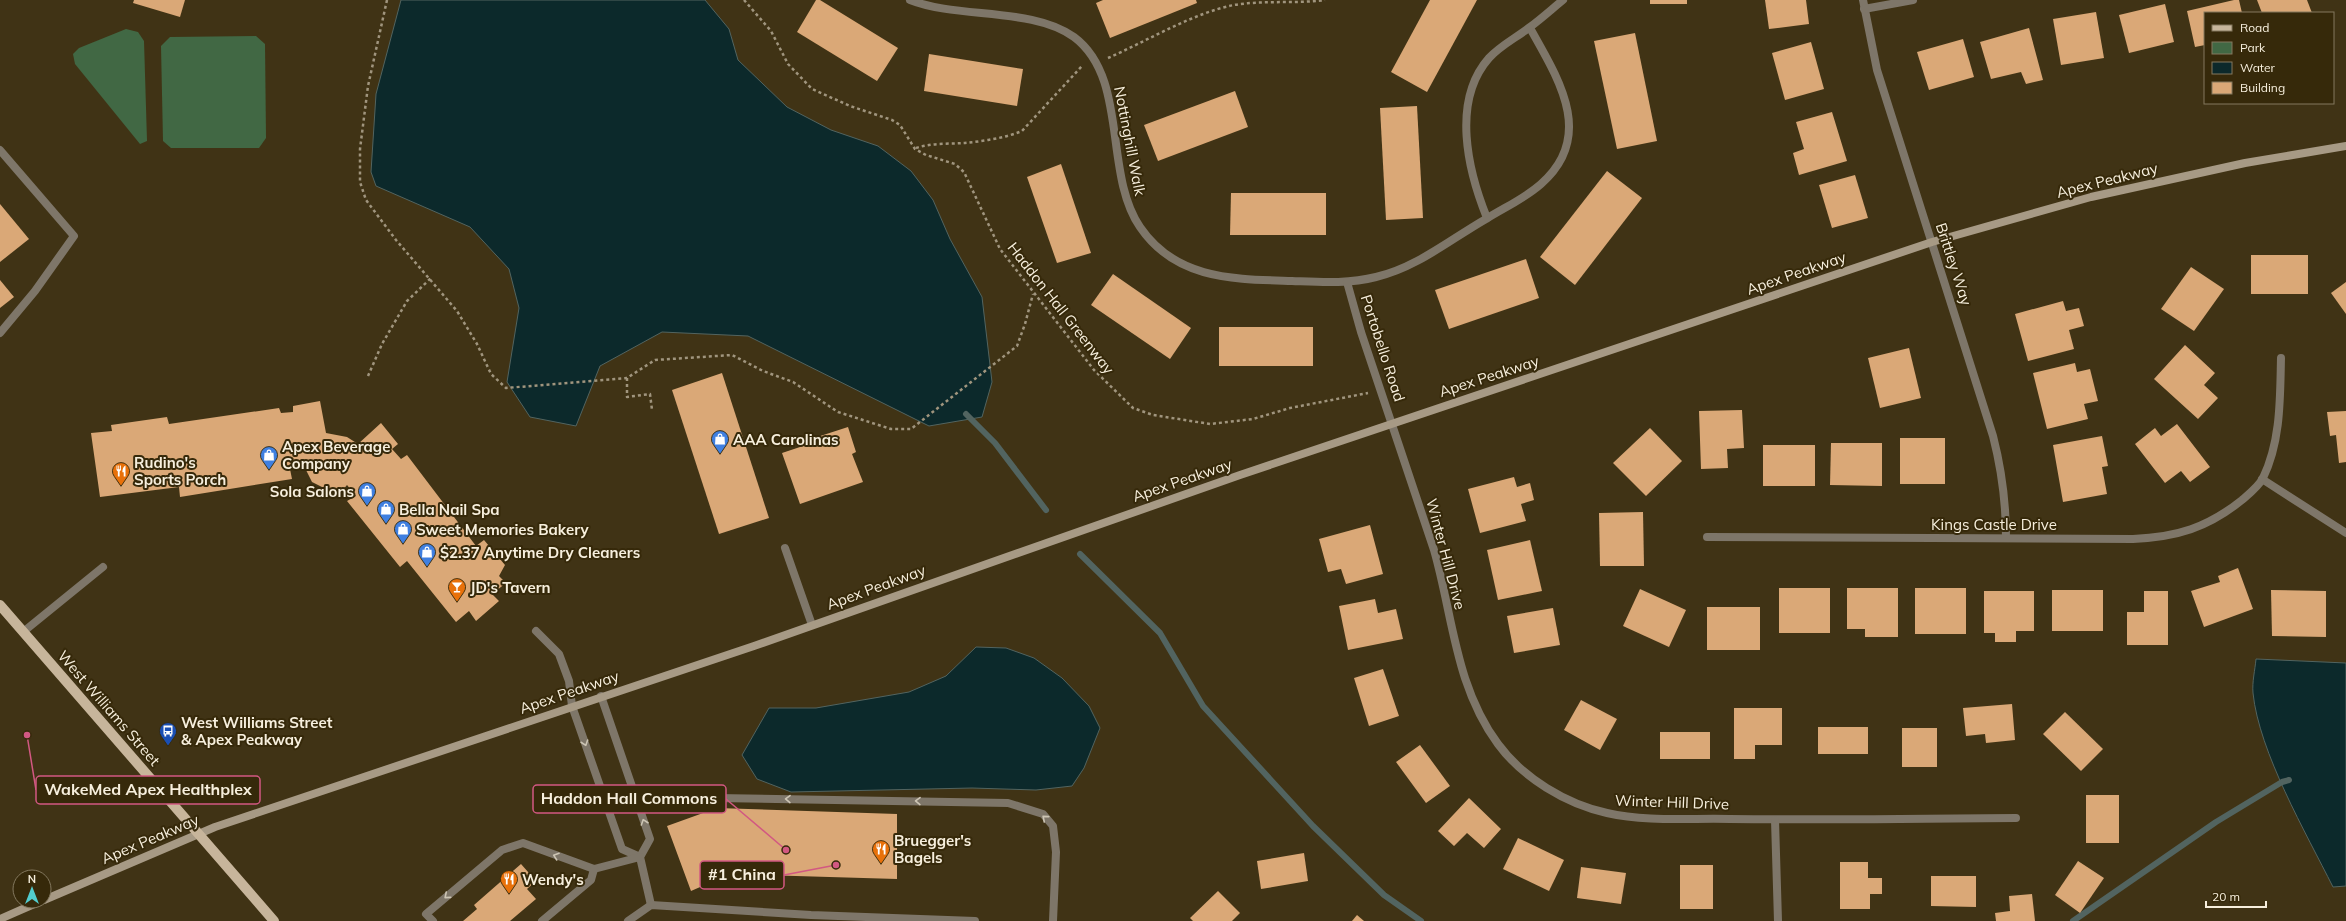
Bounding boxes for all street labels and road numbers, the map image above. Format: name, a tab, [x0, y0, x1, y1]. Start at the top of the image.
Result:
street label: Nottinghill Walk	[1110, 85, 1150, 198]
street label: Apex Peakway	[2054, 158, 2160, 202]
street label: Brittley Way	[1932, 220, 1976, 308]
street label: Haddon Hall Greenway	[1004, 238, 1119, 378]
street label: Apex Peakway	[1744, 247, 1848, 299]
street label: Portobello Road	[1357, 292, 1409, 404]
street label: Apex Peakway	[1437, 351, 1541, 401]
street label: Apex Peakway	[1130, 454, 1234, 506]
street label: Winter Hill Drive	[1422, 496, 1470, 612]
street label: Kings Castle Drive	[1931, 515, 2057, 534]
street label: Apex Peakway	[824, 560, 928, 614]
street label: West Williams Street	[54, 646, 164, 770]
street label: Apex Peakway	[517, 666, 621, 718]
street label: Winter Hill Drive	[1615, 791, 1729, 813]
street label: Apex Peakway	[98, 810, 202, 868]

